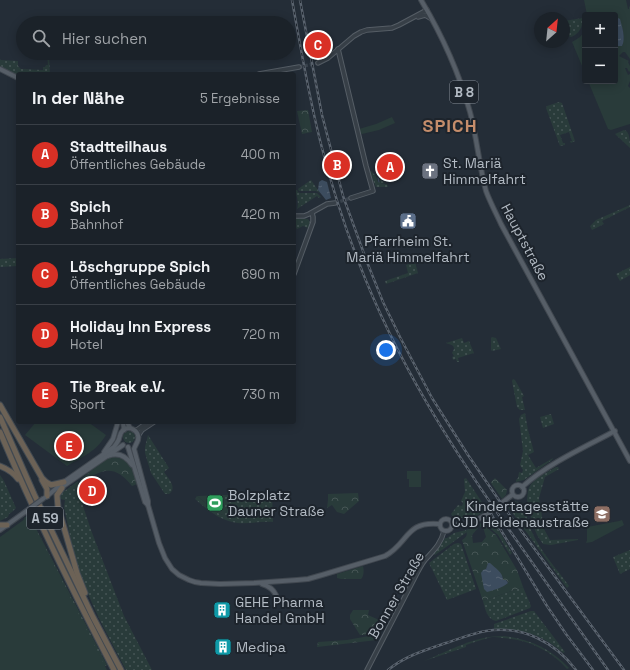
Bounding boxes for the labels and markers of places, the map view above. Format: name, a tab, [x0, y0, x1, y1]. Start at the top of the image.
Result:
pin: C	[305, 30, 331, 60]
pin: B	[324, 150, 350, 180]
pin: A	[377, 152, 403, 182]
place label: St. Mariä Himmelfahrt	[443, 154, 526, 188]
church icon: St. Mariä Himmelfahrt	[420, 161, 440, 181]
public building icon: Pfarrheim St. Mariä Himmelfahrt	[398, 211, 418, 231]
place label: Pfarrheim St. Mariä Himmelfahrt	[346, 232, 470, 266]
pin: E	[56, 431, 82, 461]
pin: D	[79, 476, 105, 506]
place label: Bolzplatz Dauner Straße	[228, 486, 325, 520]
sports icon: Bolzplatz Dauner Straße	[205, 493, 225, 513]
place label: Kindertagesstätte CJD Heidenaustraße	[452, 497, 589, 531]
school or university icon: Kindertagesstätte CJD Heidenaustraße	[592, 504, 612, 524]
place label: GEHE Pharma Handel GmbH	[235, 593, 325, 627]
building icon: GEHE Pharma Handel GmbH	[212, 600, 232, 620]
building icon: Medipa	[213, 637, 233, 657]
place label: Medipa	[236, 638, 286, 656]

